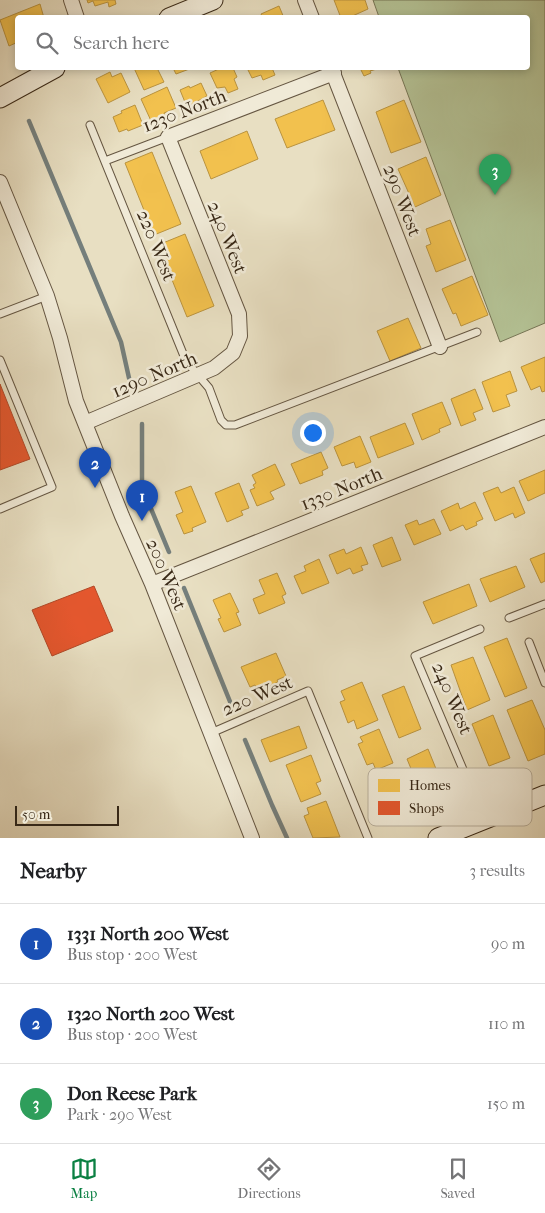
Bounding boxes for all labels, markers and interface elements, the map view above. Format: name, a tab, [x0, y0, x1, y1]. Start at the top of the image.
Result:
search box	[15, 15, 530, 70]
icon: search	[33, 29, 61, 57]
text: Search here	[73, 32, 169, 54]
street label: 1230 North	[139, 85, 230, 137]
pin: 3	[479, 154, 511, 195]
street label: 290 West	[378, 161, 426, 239]
street label: 240 West	[203, 198, 252, 277]
street label: 220 West	[132, 207, 180, 284]
street label: 1290 North	[109, 347, 201, 403]
your location	[300, 420, 326, 446]
pin: 2	[79, 447, 111, 488]
street label: 1330 North	[297, 462, 386, 515]
pin: 1	[126, 480, 158, 521]
street label: 200 West	[141, 535, 191, 614]
street label: 240 West	[427, 659, 477, 738]
street label: 220 West	[219, 671, 296, 721]
legend	[368, 768, 532, 826]
text: Homes	[409, 777, 451, 794]
text: Shops	[409, 800, 444, 817]
scale bar	[15, 803, 119, 826]
text: 50 m	[22, 806, 50, 823]
text: Nearby	[20, 859, 86, 883]
text: 3 results	[469, 861, 525, 880]
text: 1331 North 200 West	[67, 923, 229, 945]
text: 1	[33, 934, 39, 953]
text: 90 m	[491, 934, 525, 953]
text: Bus stop · 200 West	[67, 945, 198, 964]
text: 1320 North 200 West	[67, 1003, 235, 1025]
text: 2	[32, 1014, 40, 1033]
text: 110 m	[488, 1014, 525, 1033]
text: Bus stop · 200 West	[67, 1025, 198, 1044]
text: Don Reese Park	[67, 1083, 197, 1105]
text: 3	[33, 1094, 39, 1113]
text: 150 m	[487, 1094, 525, 1113]
text: Park · 290 West	[67, 1105, 172, 1124]
tab: Map	[70, 1155, 98, 1202]
tab: Directions	[238, 1155, 301, 1202]
tab: Saved	[440, 1155, 475, 1202]

